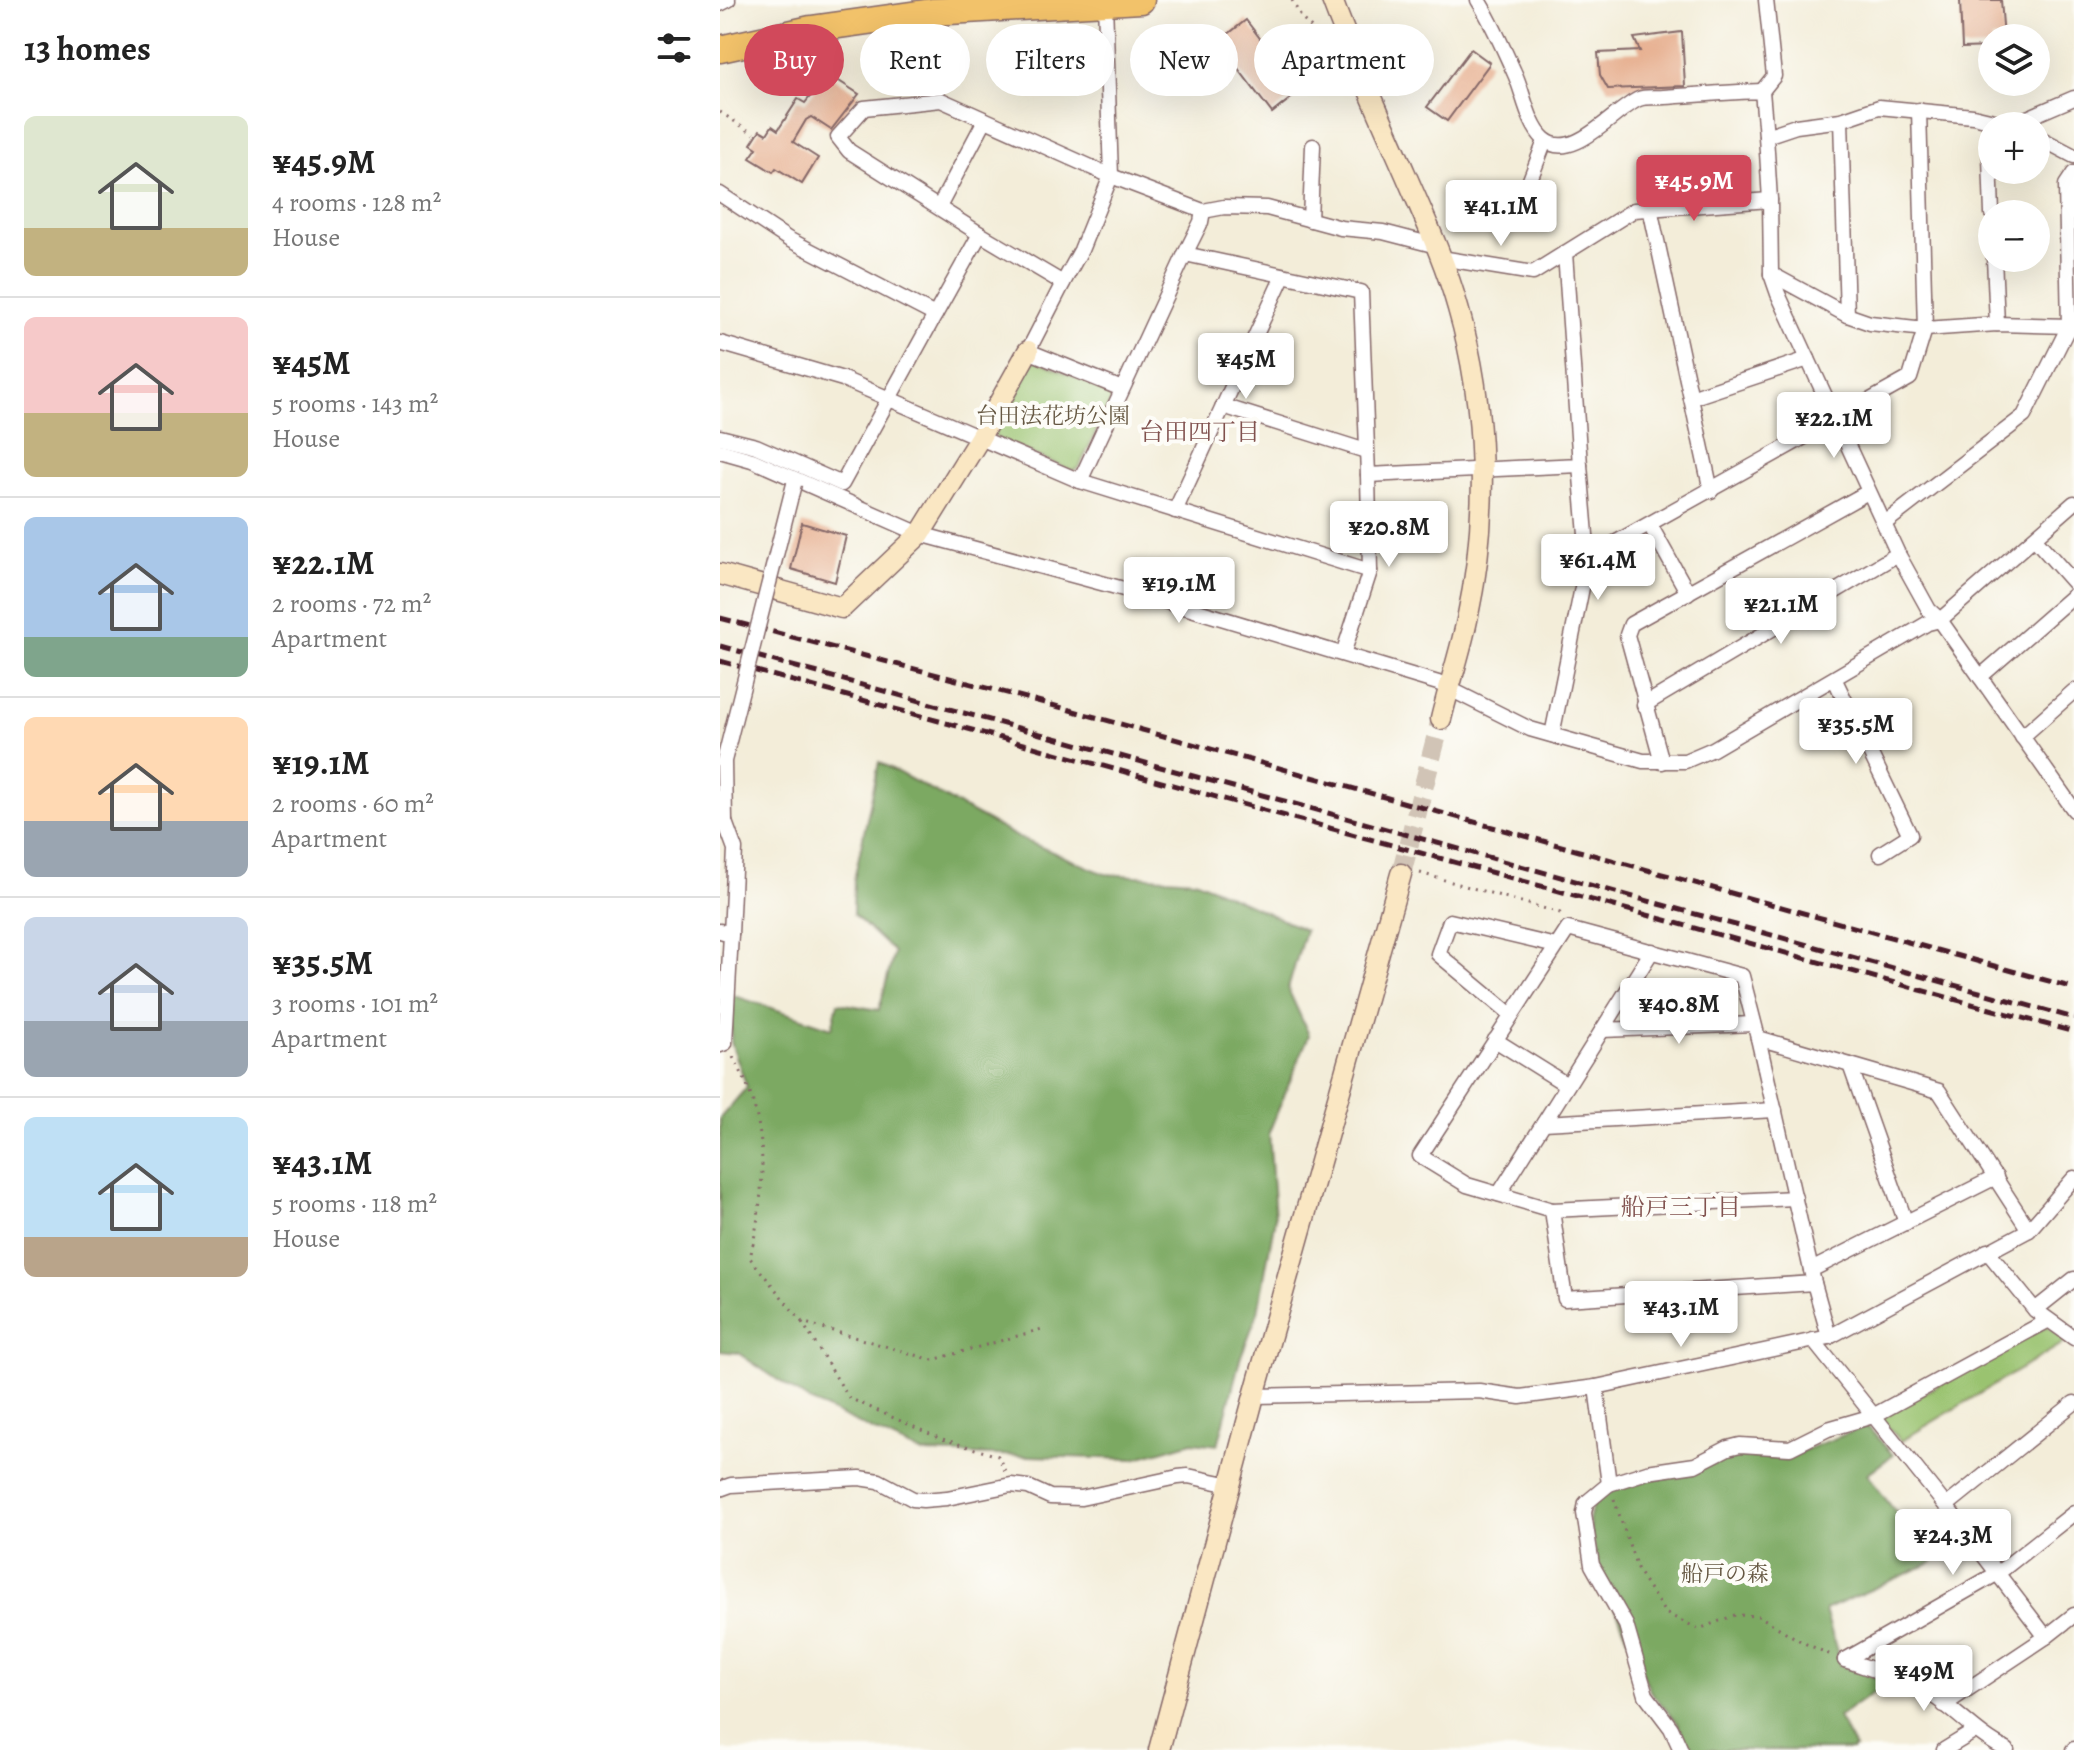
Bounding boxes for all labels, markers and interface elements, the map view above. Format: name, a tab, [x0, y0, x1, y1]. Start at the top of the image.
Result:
chip: Buy	[744, 24, 844, 96]
chip: Rent	[860, 24, 970, 96]
chip: Filters	[986, 24, 1114, 96]
chip: New	[1130, 24, 1238, 96]
chip: Apartment	[1254, 24, 1434, 96]
map controls	[1978, 24, 2050, 272]
button: layers	[1978, 24, 2050, 96]
text: 13 homes	[24, 25, 151, 72]
icon: filters	[652, 26, 696, 70]
button: +	[1978, 112, 2050, 184]
text: ¥45.9M	[272, 138, 376, 185]
icon: home	[88, 148, 184, 244]
pin: ¥45.9M	[1629, 155, 1759, 223]
text: ¥45.9M	[1654, 163, 1734, 198]
pin: ¥41.1M	[1436, 180, 1566, 248]
text: 4 rooms · 128 m²	[272, 185, 441, 220]
text: ¥41.1M	[1464, 188, 1538, 223]
button: −	[1978, 200, 2050, 272]
text: House	[272, 220, 340, 255]
pin: ¥45M	[1199, 333, 1293, 401]
text: ¥45M	[272, 339, 351, 386]
text: ¥45M	[1216, 341, 1276, 376]
icon: home	[88, 349, 184, 445]
text: 5 rooms · 143 m²	[272, 386, 438, 421]
pin: ¥22.1M	[1769, 392, 1899, 460]
text: ¥22.1M	[1795, 400, 1873, 435]
park label: 台田法花坊公園	[976, 401, 1130, 431]
district label: 台田四丁目	[1140, 416, 1260, 448]
text: House	[272, 421, 340, 456]
pin: ¥20.8M	[1324, 501, 1454, 569]
text: ¥20.8M	[1348, 509, 1430, 544]
pin: ¥61.4M	[1533, 534, 1663, 602]
text: ¥22.1M	[272, 539, 374, 586]
text: ¥61.4M	[1559, 542, 1637, 577]
icon: home	[88, 549, 184, 645]
pin: ¥19.1M	[1114, 557, 1244, 625]
text: ¥19.1M	[1142, 565, 1216, 600]
pin: ¥21.1M	[1716, 578, 1846, 646]
text: 2 rooms · 72 m²	[272, 586, 431, 621]
text: ¥21.1M	[1743, 586, 1819, 621]
text: Apartment	[272, 621, 387, 656]
pin: ¥35.5M	[1791, 698, 1921, 766]
text: ¥35.5M	[1817, 706, 1895, 741]
text: ¥19.1M	[272, 739, 370, 786]
icon: home	[88, 749, 184, 845]
text: 2 rooms · 60 m²	[272, 786, 434, 821]
text: Apartment	[272, 821, 387, 856]
text: ¥35.5M	[272, 939, 373, 986]
icon: home	[88, 949, 184, 1045]
pin: ¥40.8M	[1614, 978, 1744, 1046]
text: 3 rooms · 101 m²	[272, 986, 438, 1021]
text: ¥40.8M	[1638, 986, 1720, 1021]
text: Apartment	[272, 1021, 387, 1056]
text: ¥43.1M	[272, 1139, 372, 1186]
icon: home	[88, 1149, 184, 1245]
text: 5 rooms · 118 m²	[272, 1186, 437, 1221]
district label: 船戸三丁目	[1621, 1191, 1741, 1223]
text: House	[272, 1221, 340, 1256]
pin: ¥43.1M	[1616, 1281, 1746, 1349]
text: ¥43.1M	[1643, 1289, 1719, 1324]
pin: ¥24.3M	[1888, 1509, 2018, 1577]
text: ¥24.3M	[1913, 1517, 1993, 1552]
park label: 船戸の森	[1681, 1559, 1769, 1589]
pin: ¥49M	[1877, 1645, 1971, 1713]
text: ¥49M	[1893, 1653, 1955, 1688]

